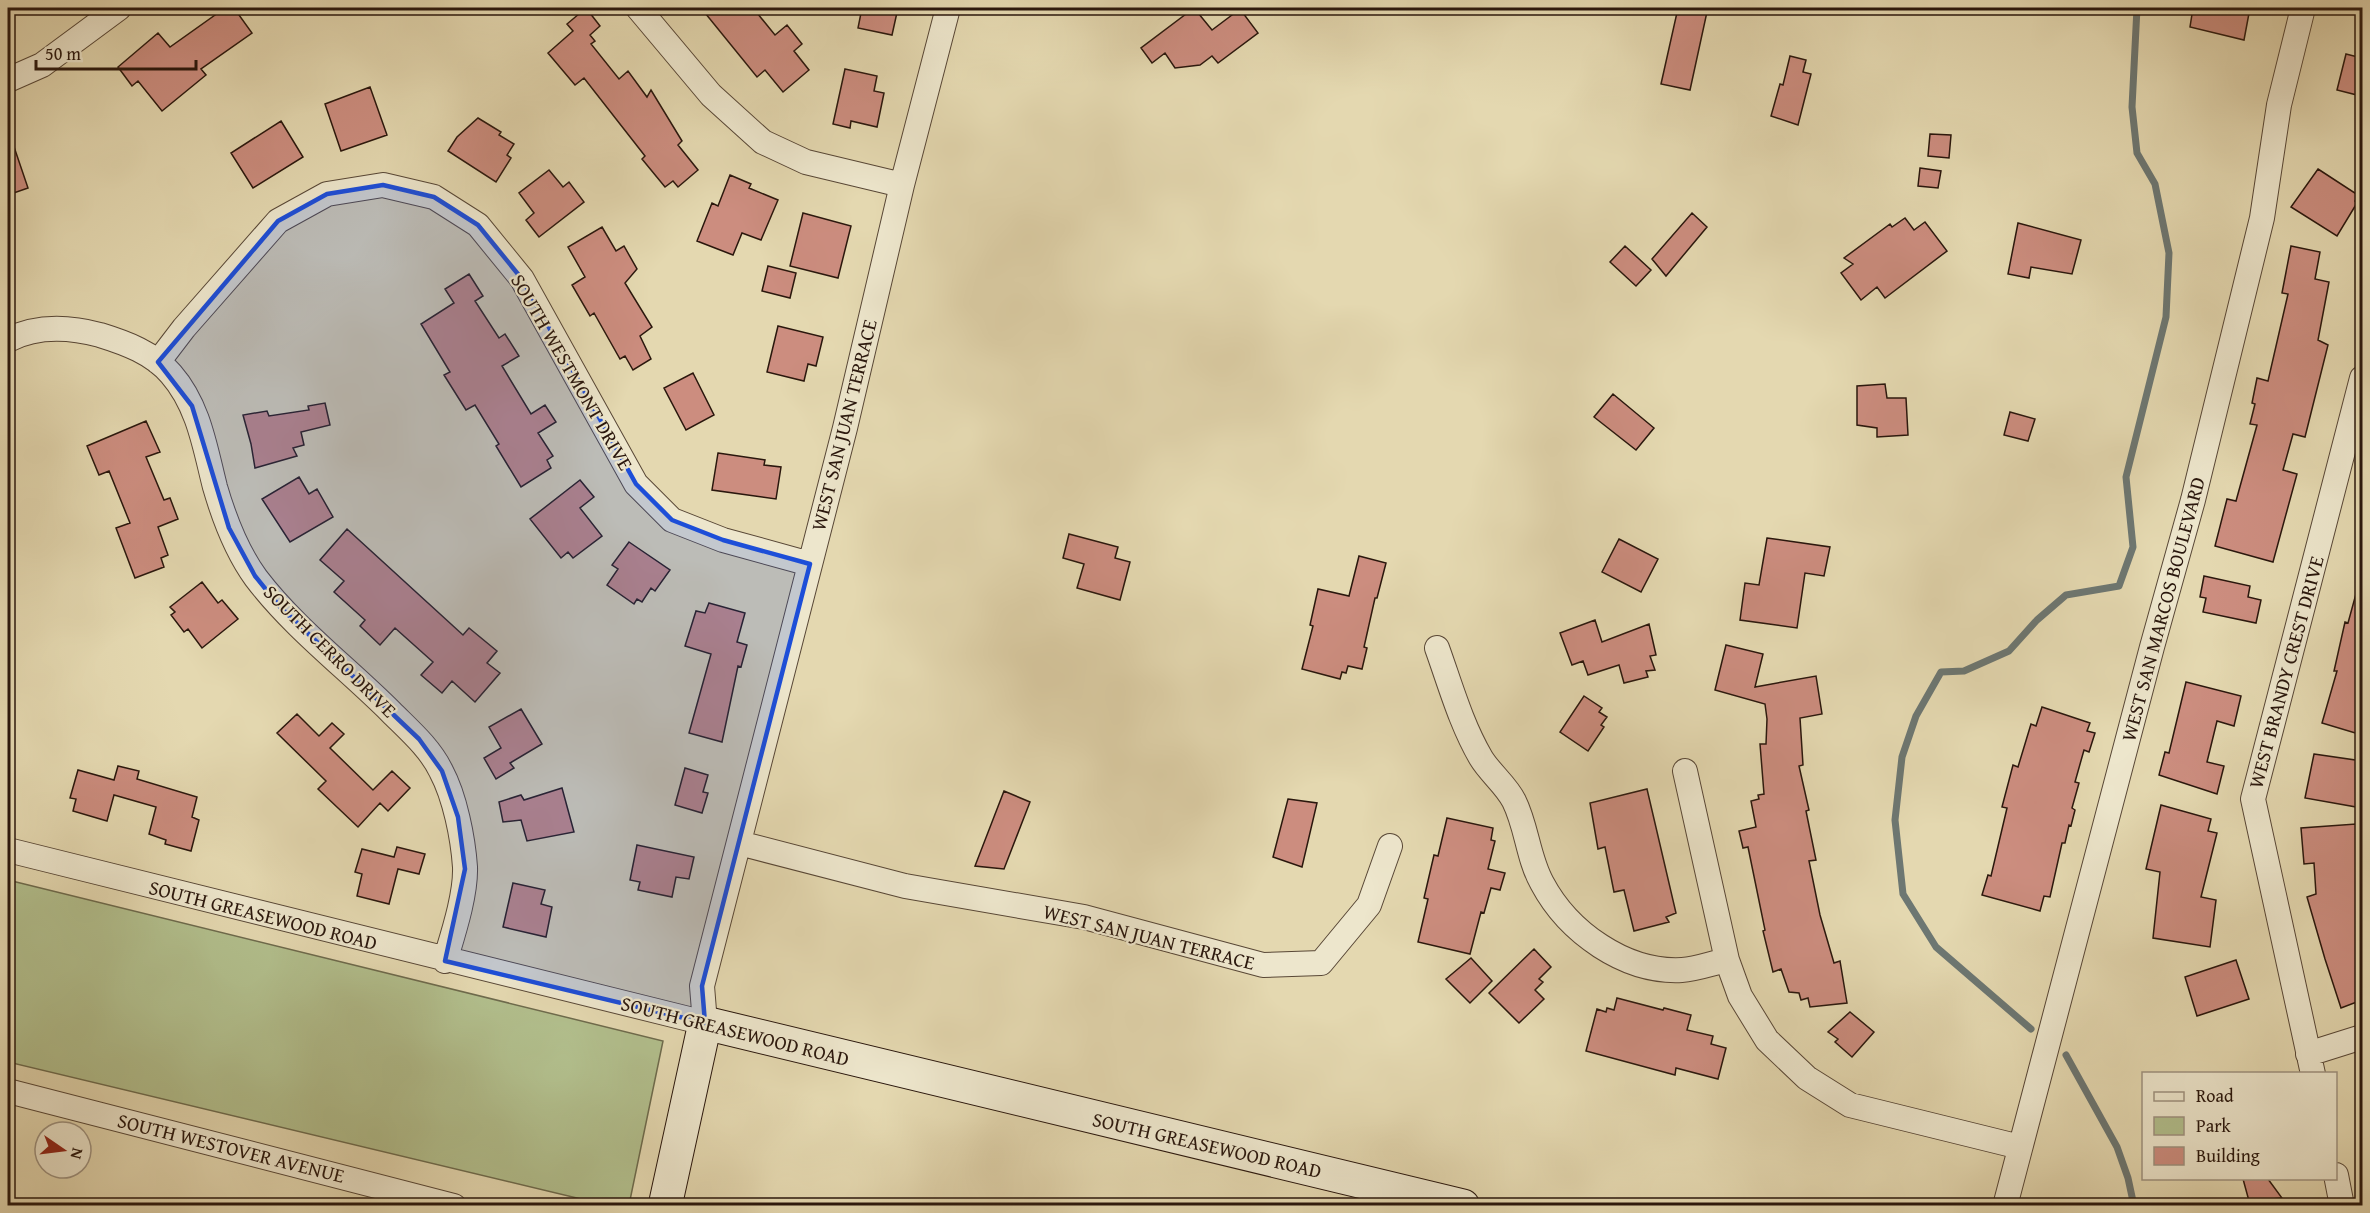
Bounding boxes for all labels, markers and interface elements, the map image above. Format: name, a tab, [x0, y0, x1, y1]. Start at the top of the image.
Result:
scale bar	[36, 33, 196, 71]
text: 50 m	[45, 40, 81, 67]
street label: SOUTH WESTMONT DRIVE	[504, 268, 641, 475]
street label: WEST SAN JUAN TERRACE	[803, 316, 884, 534]
street label: WEST SAN MARCOS BOULEVARD	[2113, 473, 2212, 744]
street label: WEST BRANDY CREST DRIVE	[2241, 552, 2331, 791]
street label: SOUTH CERRO DRIVE	[257, 578, 403, 724]
street label: SOUTH GREASEWOOD ROAD	[146, 872, 380, 957]
street label: WEST SAN JUAN TERRACE	[1040, 896, 1258, 977]
street label: SOUTH GREASEWOOD ROAD	[618, 988, 852, 1073]
legend	[2142, 1072, 2337, 1180]
text: Road	[2196, 1082, 2234, 1109]
street label: SOUTH GREASEWOOD ROAD	[1090, 1104, 1324, 1185]
street label: SOUTH WESTOVER AVENUE	[115, 1105, 348, 1190]
text: Park	[2196, 1112, 2232, 1139]
north arrow	[33, 1120, 93, 1180]
text: Building	[2196, 1142, 2260, 1169]
text: N	[65, 1146, 90, 1162]

